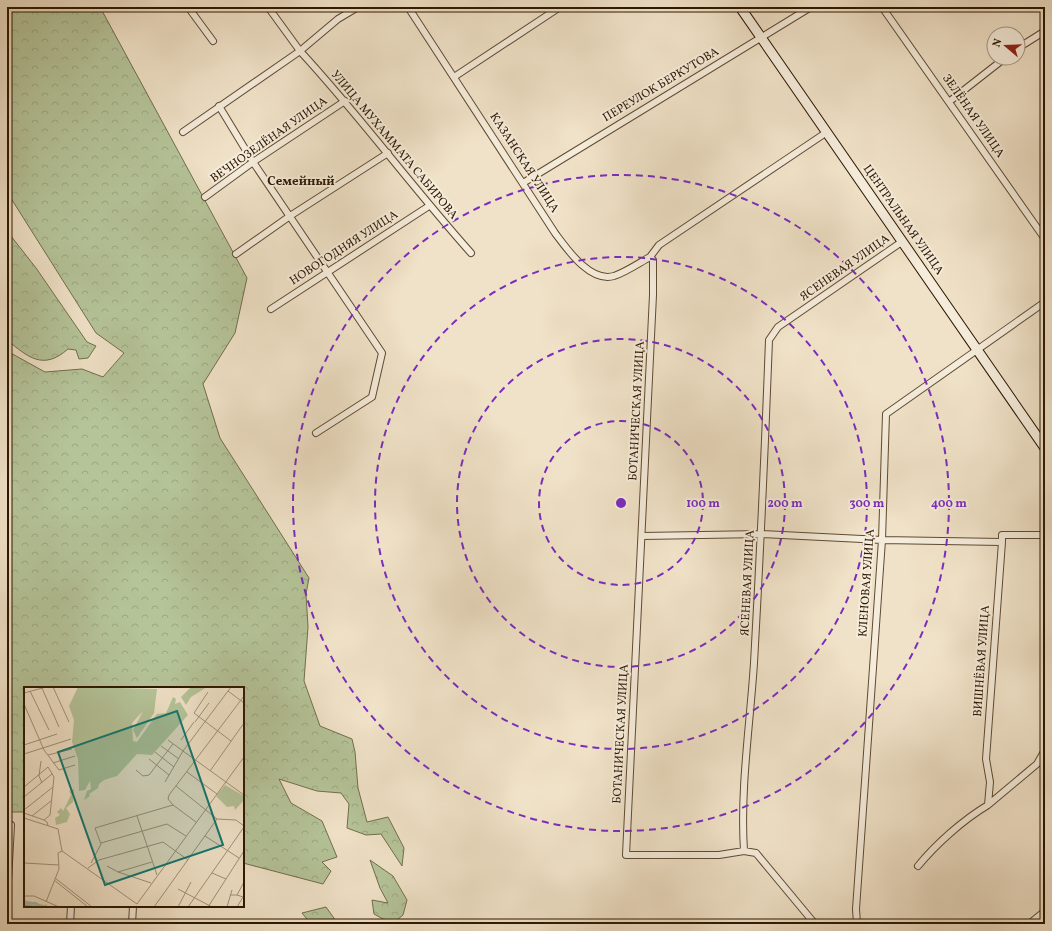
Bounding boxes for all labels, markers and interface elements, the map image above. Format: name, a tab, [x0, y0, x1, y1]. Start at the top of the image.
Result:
north arrow	[986, 26, 1026, 66]
text: N	[990, 37, 1006, 49]
street label: ПЕРЕУЛОК БЕРКУТОВА	[600, 44, 723, 126]
street label: УЛИЦА МУХАММАТА САБИРОВА	[327, 67, 461, 223]
street label: ЗЕЛЁНАЯ УЛИЦА	[938, 70, 1009, 161]
street label: ВЕЧНОЗЕЛЁНАЯ УЛИЦА	[207, 92, 331, 187]
street label: КАЗАНСКАЯ УЛИЦА	[486, 110, 563, 217]
street label: ЦЕНТРАЛЬНАЯ УЛИЦА	[859, 162, 948, 279]
district label: Семейный	[267, 173, 335, 191]
street label: НОВОГОДНЯЯ УЛИЦА	[287, 207, 402, 289]
street label: ЯСЕНЕВАЯ УЛИЦА	[797, 231, 894, 305]
street label: БОТАНИЧЕСКАЯ УЛИЦА	[625, 340, 649, 481]
centre of rings	[614, 496, 628, 510]
text: 100 m	[686, 496, 720, 512]
text: 200 m	[767, 496, 803, 512]
text: 300 m	[850, 496, 885, 512]
text: 400 m	[931, 496, 967, 512]
street label: КЛЕНОВАЯ УЛИЦА	[855, 528, 879, 638]
street label: ЯСЕНЕВАЯ УЛИЦА	[737, 529, 759, 636]
street label: ВИШНЁВАЯ УЛИЦА	[969, 604, 994, 717]
street label: БОТАНИЧЕСКАЯ УЛИЦА	[609, 663, 633, 804]
inset map	[24, 687, 244, 907]

